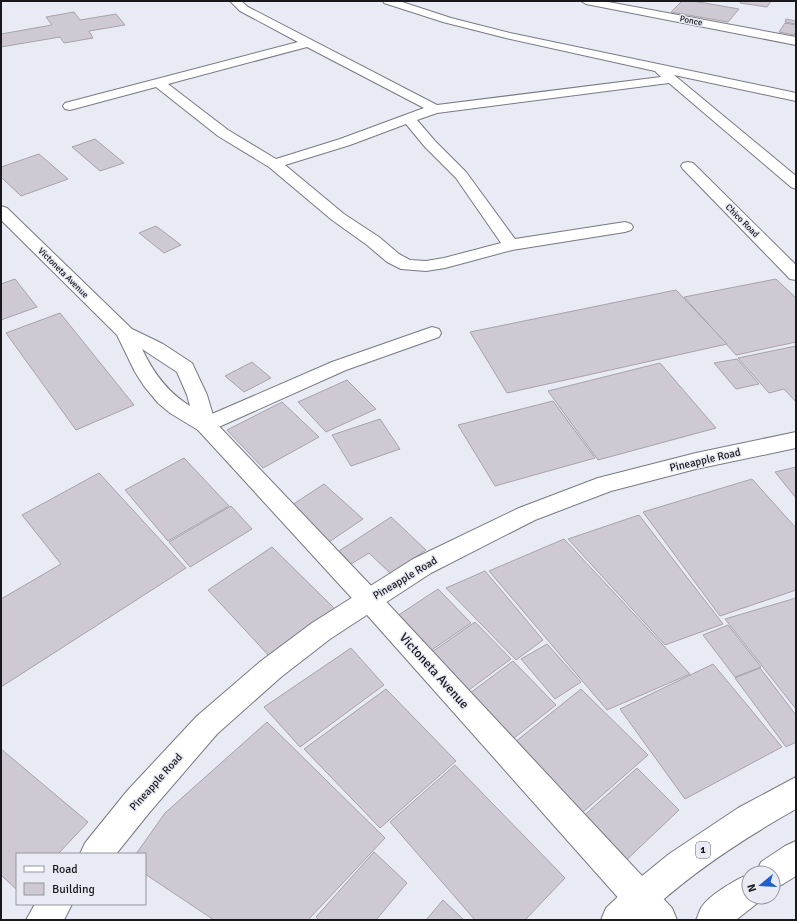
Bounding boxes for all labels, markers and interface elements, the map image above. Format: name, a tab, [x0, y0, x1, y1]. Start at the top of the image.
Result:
street label: Ponce	[679, 13, 704, 29]
street label: Chico Road	[723, 202, 761, 240]
street label: Victoneta Avenue	[35, 245, 91, 301]
street label: Pineapple Road	[668, 445, 742, 474]
street label: Pineapple Road	[371, 554, 440, 602]
street label: Victoneta Avenue	[396, 630, 472, 712]
street label: Pineapple Road	[127, 751, 185, 813]
road number: 1	[696, 842, 710, 858]
legend	[16, 853, 146, 905]
text: Road	[52, 862, 78, 877]
north arrow	[741, 865, 781, 905]
text: Building	[52, 882, 95, 897]
text: N	[745, 882, 759, 894]

